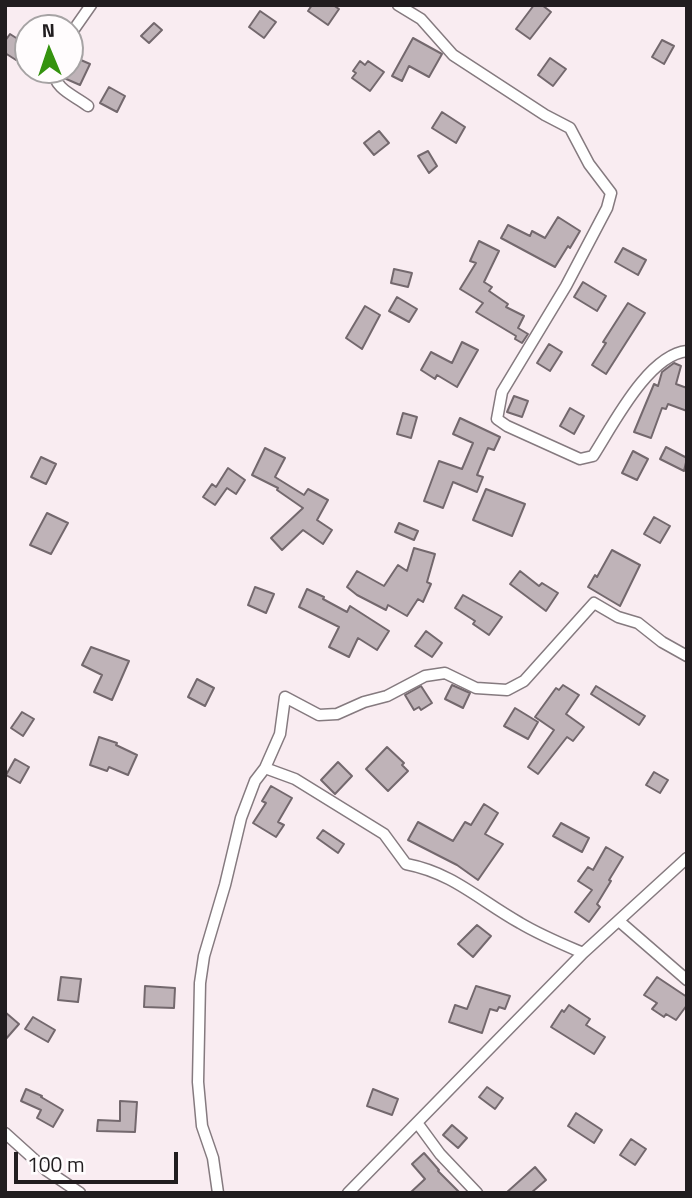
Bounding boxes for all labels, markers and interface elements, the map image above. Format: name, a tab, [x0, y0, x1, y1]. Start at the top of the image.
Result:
north arrow	[14, 14, 84, 84]
text: N	[41, 15, 55, 44]
scale bar	[18, 1138, 182, 1182]
text: 100 m	[27, 1148, 84, 1180]

